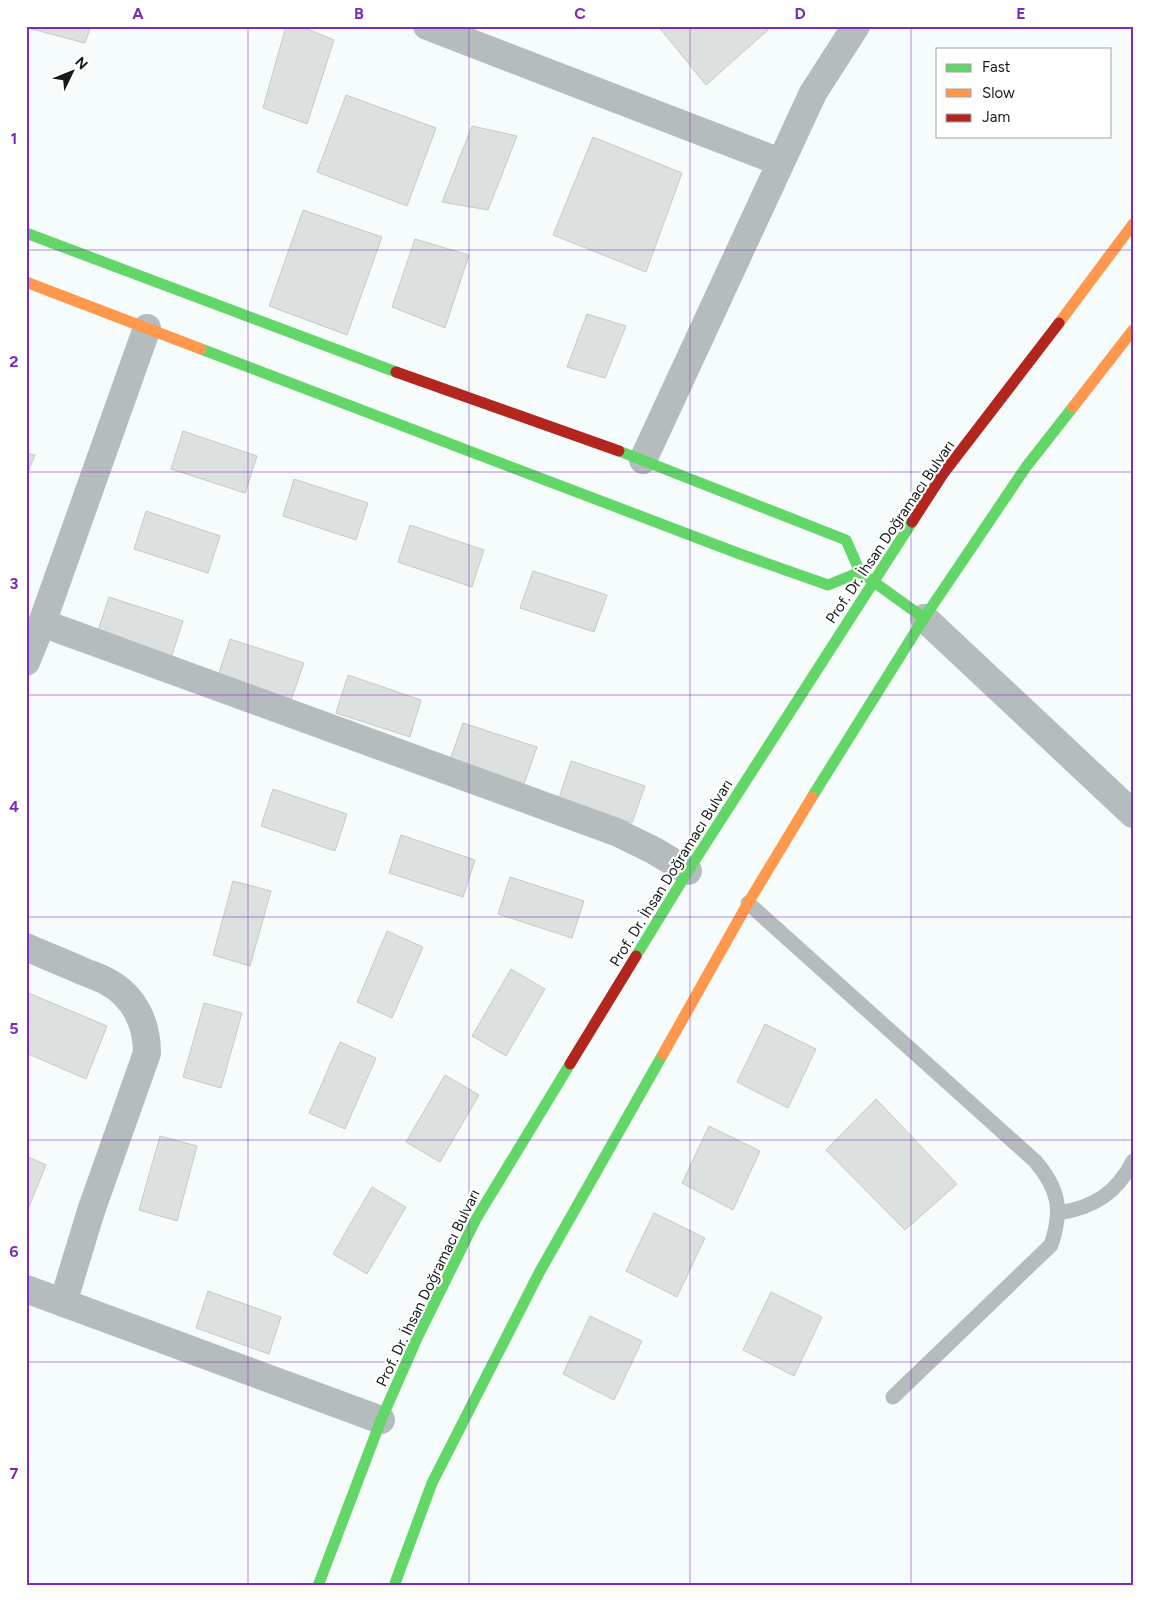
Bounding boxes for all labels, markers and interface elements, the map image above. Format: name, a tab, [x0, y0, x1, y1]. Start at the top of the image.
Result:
text: A	[132, 4, 144, 23]
text: B	[354, 4, 364, 23]
text: C	[574, 4, 586, 23]
text: D	[794, 4, 806, 23]
text: E	[1016, 4, 1026, 23]
north arrow	[48, 48, 98, 98]
legend	[936, 48, 1112, 138]
text: N	[71, 54, 91, 73]
text: Fast	[982, 58, 1011, 76]
text: Slow	[982, 84, 1015, 102]
text: Jam	[982, 108, 1010, 126]
text: 1	[11, 129, 17, 148]
text: 2	[9, 352, 19, 371]
street label: Prof. Dr. İhsan Doğramacı Bulvarı	[822, 437, 958, 627]
text: 3	[10, 574, 19, 593]
street label: Prof. Dr. İhsan Doğramacı Bulvarı	[606, 776, 736, 970]
text: 4	[9, 797, 19, 816]
text: 5	[9, 1019, 19, 1038]
street label: Prof. Dr. İhsan Doğramacı Bulvarı	[372, 1187, 484, 1389]
text: 6	[9, 1242, 19, 1261]
text: 7	[10, 1464, 19, 1483]

